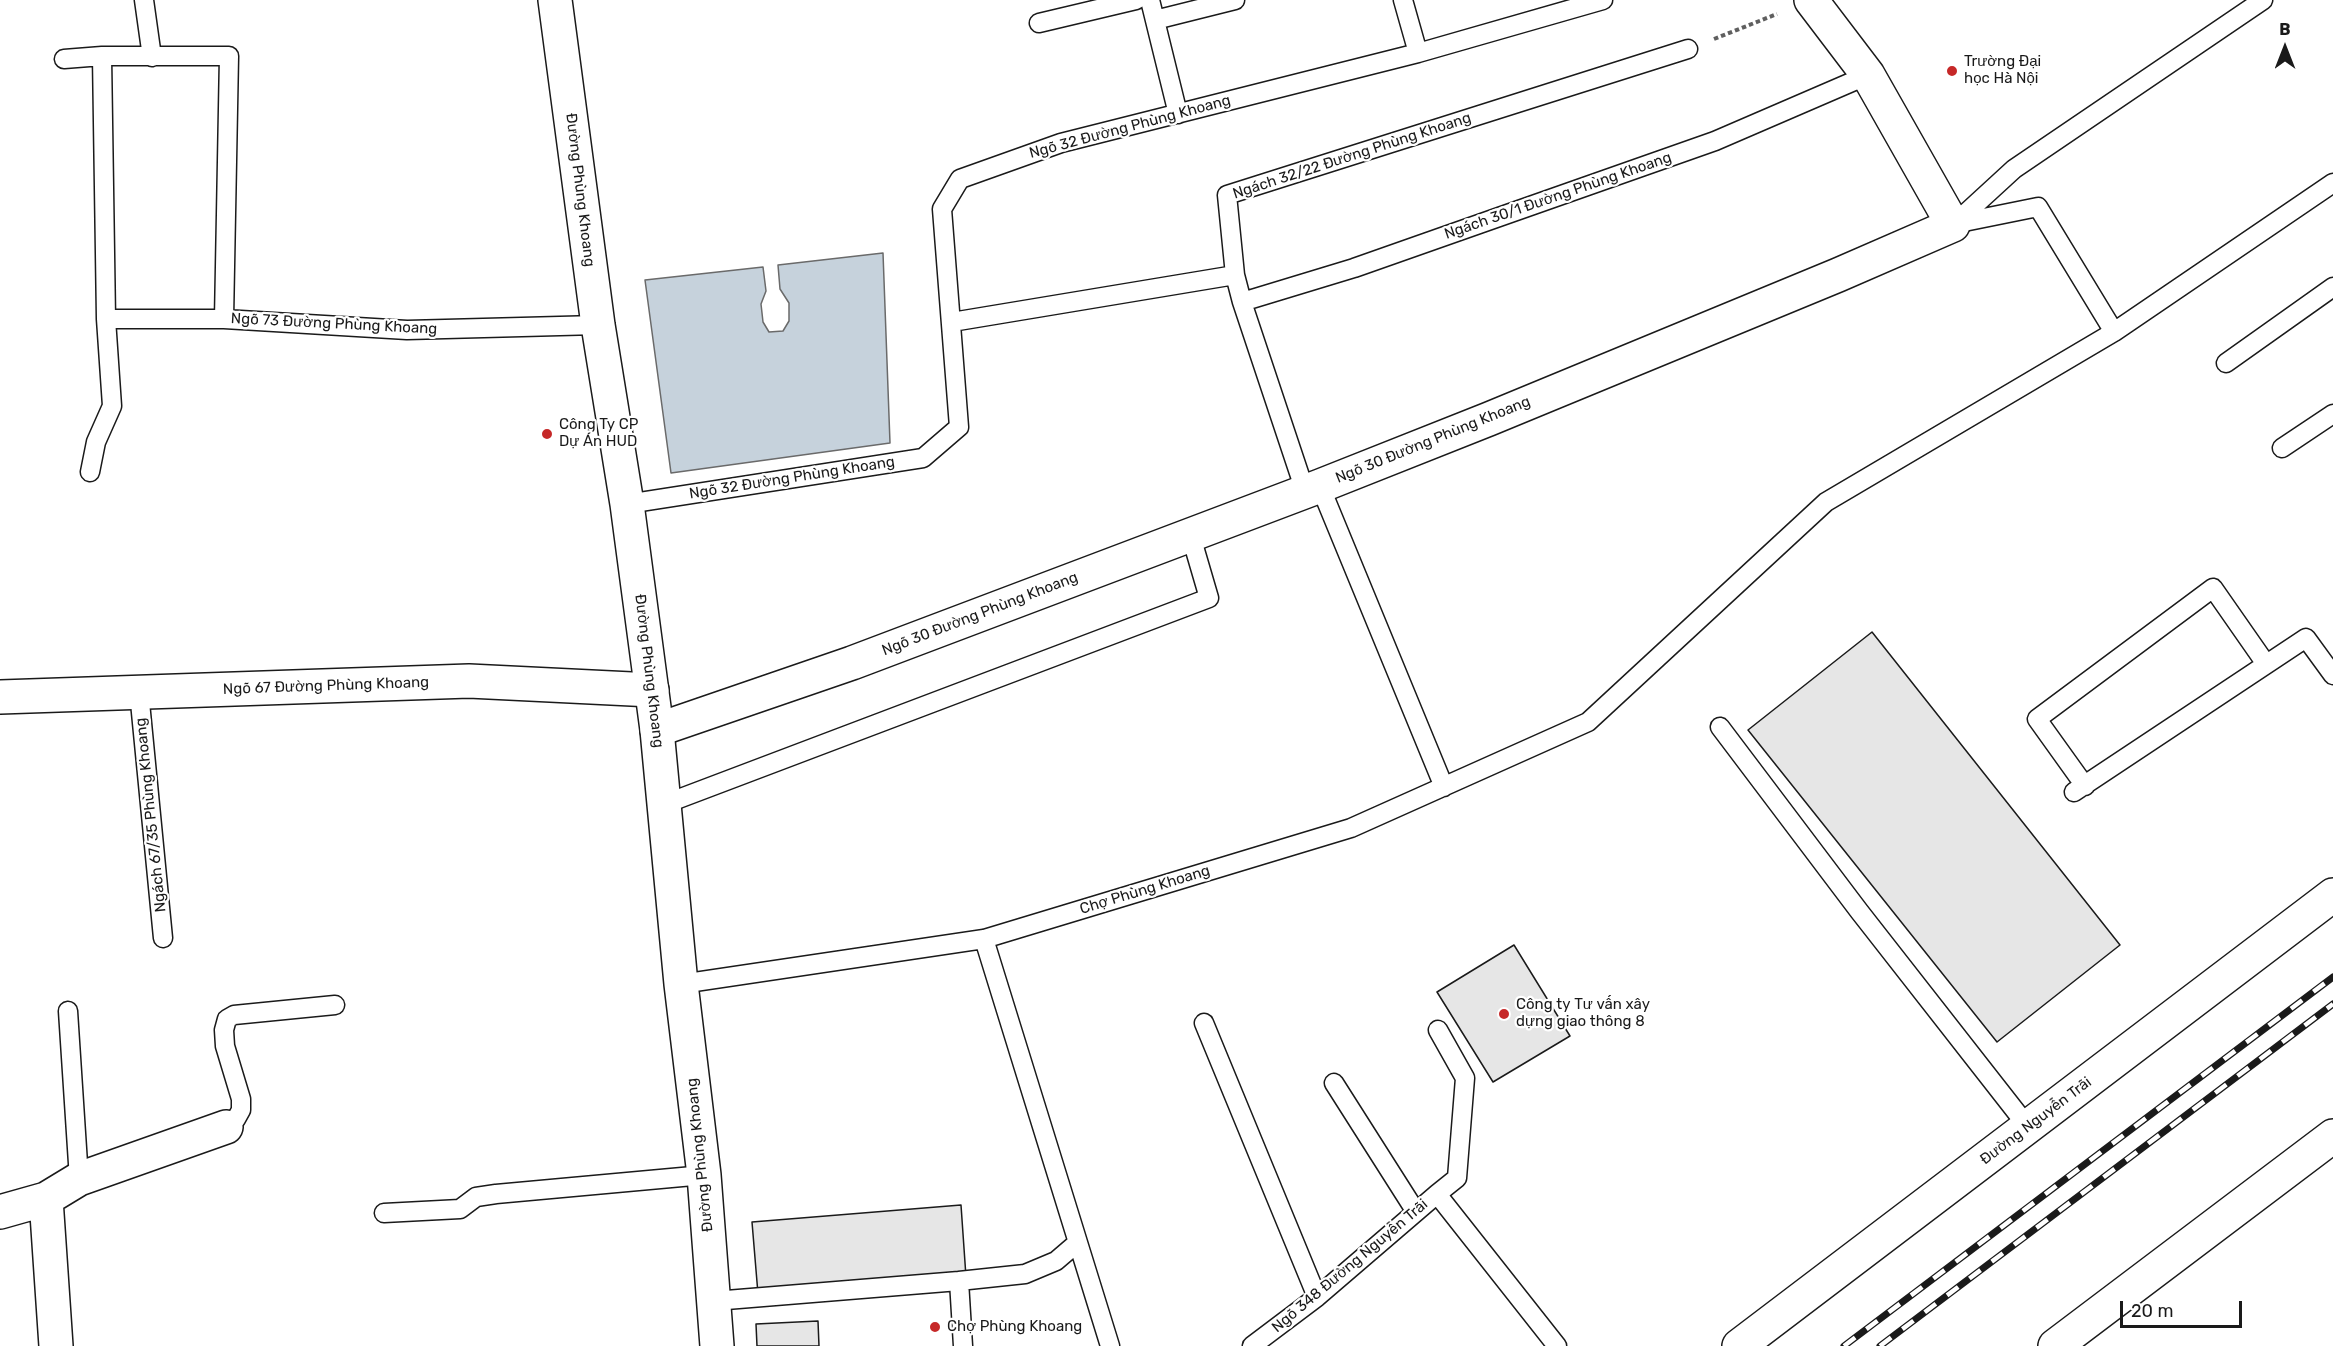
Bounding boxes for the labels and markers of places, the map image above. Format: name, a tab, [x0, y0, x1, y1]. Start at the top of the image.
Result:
place label: Trường Đại học Hà Nội	[1964, 53, 2041, 88]
marker: Trường Đại học Hà Nội	[1945, 64, 1959, 78]
place label: Công Ty CP Dự Án HUD	[559, 416, 638, 451]
marker: Công Ty CP Dự Án HUD	[540, 427, 554, 441]
place label: Công ty Tư vấn xây dựng giao thông 8	[1516, 996, 1650, 1031]
marker: Công ty Tư vấn xây dựng giao thông 8	[1497, 1007, 1511, 1021]
place label: Chợ Phùng Khoang	[947, 1318, 1082, 1336]
marker: Chợ Phùng Khoang	[928, 1320, 942, 1334]

